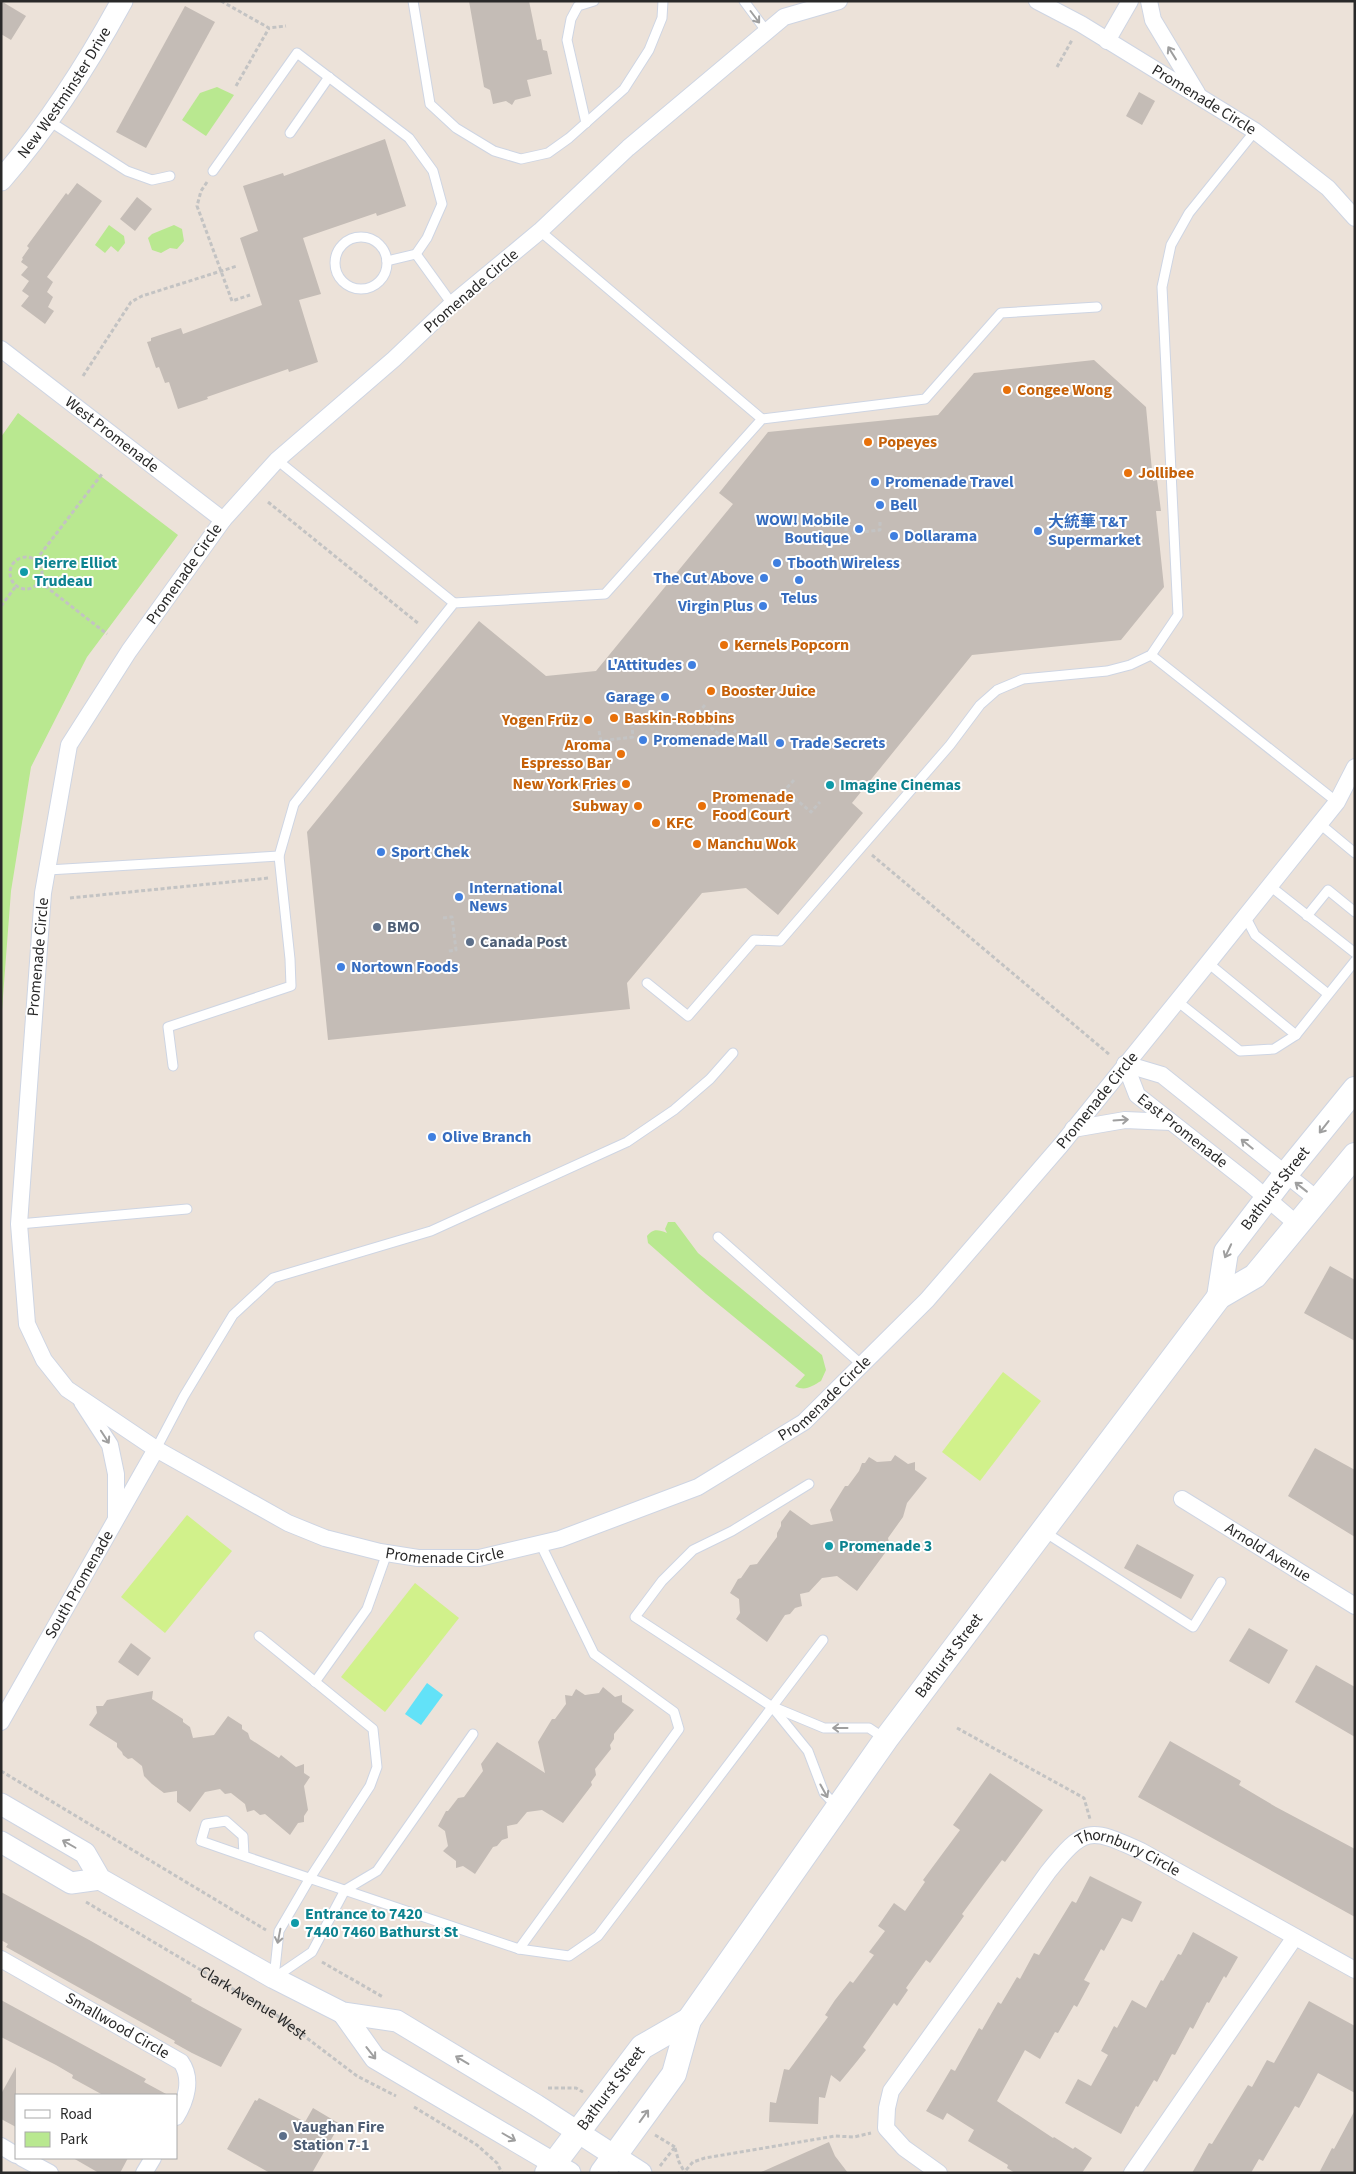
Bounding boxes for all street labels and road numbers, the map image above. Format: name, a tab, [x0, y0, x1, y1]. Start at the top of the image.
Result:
street label: New Westminster Drive	[12, 23, 116, 163]
street label: Promenade Circle	[1147, 59, 1260, 140]
street label: Promenade Circle	[419, 244, 523, 338]
street label: West Promenade	[60, 391, 164, 478]
street label: Promenade Circle	[141, 519, 227, 629]
street label: Promenade Circle	[22, 897, 54, 1017]
street label: Promenade Circle	[1051, 1047, 1143, 1153]
street label: East Promenade	[1133, 1088, 1232, 1173]
street label: Bathurst Street	[1236, 1141, 1315, 1235]
street label: Promenade Circle	[774, 1351, 876, 1446]
street label: Arnold Avenue	[1221, 1517, 1315, 1587]
street label: South Promenade	[39, 1526, 119, 1643]
street label: Promenade Circle	[384, 1542, 506, 1569]
street label: Bathurst Street	[910, 1608, 988, 1703]
street label: Thornbury Circle	[1071, 1824, 1184, 1882]
street label: Clark Avenue West	[195, 1961, 311, 2045]
street label: Smallwood Circle	[61, 1987, 174, 2064]
street label: Bathurst Street	[572, 2041, 650, 2135]

